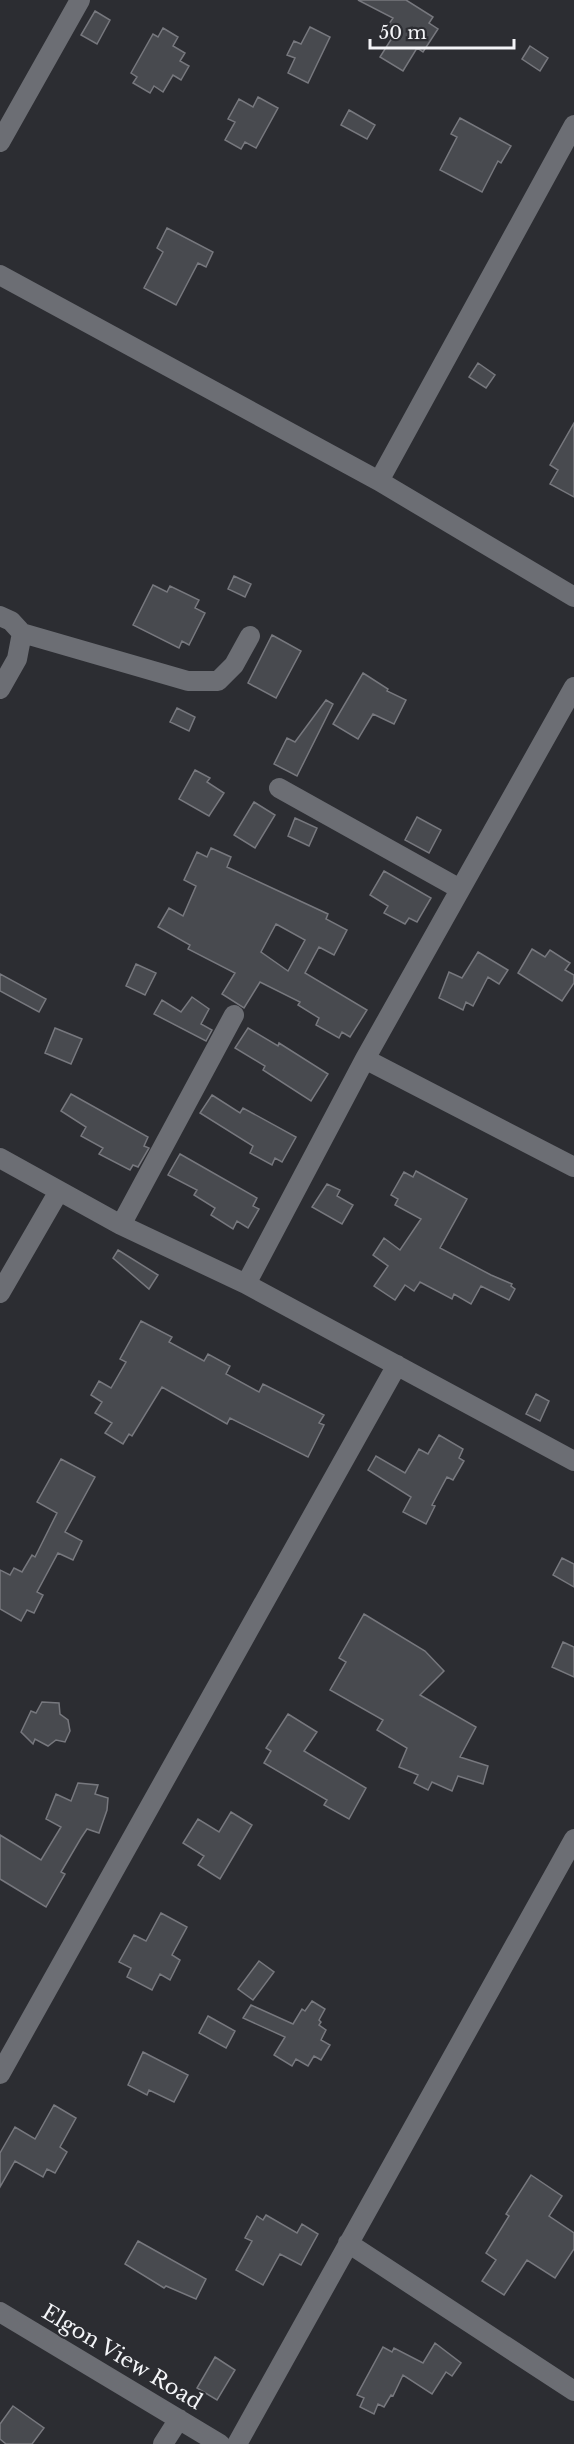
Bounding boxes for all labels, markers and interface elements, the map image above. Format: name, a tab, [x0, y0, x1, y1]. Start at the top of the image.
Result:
scale bar	[370, 12, 514, 50]
text: 50 m	[379, 22, 427, 44]
street label: Elgon View Road	[37, 2299, 207, 2415]

